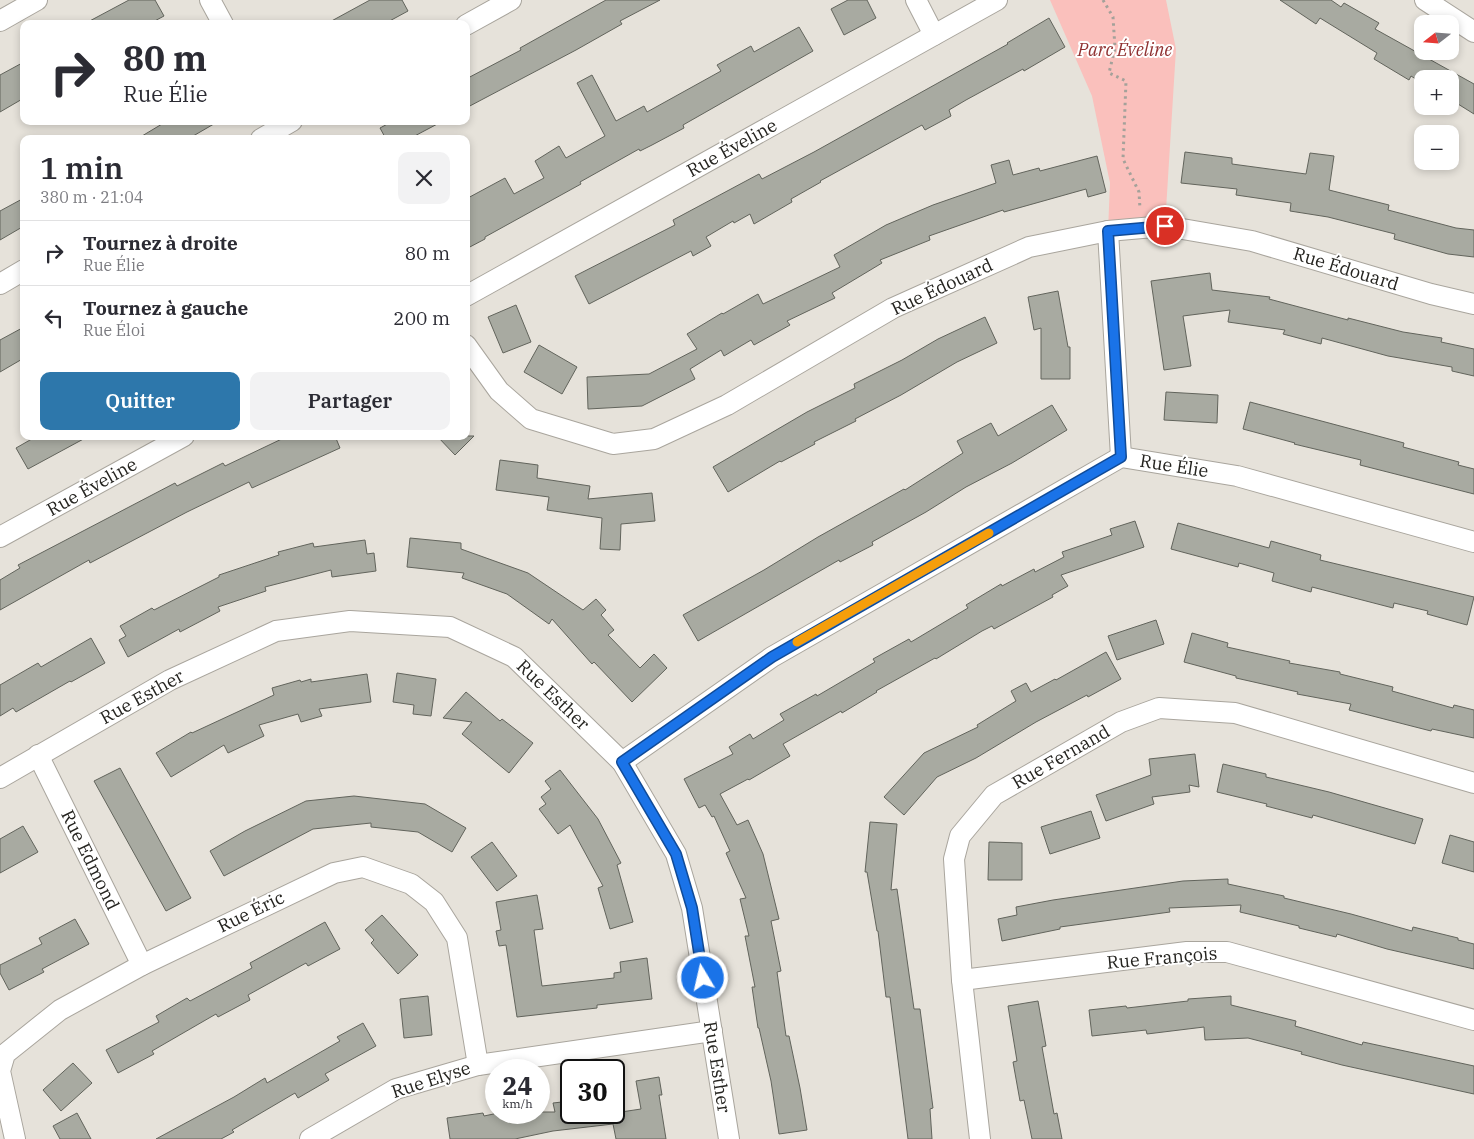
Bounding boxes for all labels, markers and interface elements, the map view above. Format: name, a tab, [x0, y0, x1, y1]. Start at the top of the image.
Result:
north arrow	[1414, 15, 1459, 60]
map controls	[1414, 15, 1459, 170]
text: 80 m	[123, 35, 207, 81]
park label: Parc Éveline	[1077, 38, 1172, 61]
icon: right	[40, 40, 105, 105]
button: +	[1414, 70, 1459, 115]
text: Rue Élie	[123, 79, 208, 108]
street label: Rue Éveline	[683, 113, 781, 182]
button: −	[1414, 125, 1459, 170]
text: 1 min	[40, 148, 123, 187]
button: close	[398, 152, 450, 204]
text: 380 m · 21:04	[40, 187, 143, 207]
pin	[1144, 205, 1186, 247]
icon: arrive	[1151, 212, 1179, 240]
text: Tournez à droite	[83, 231, 238, 255]
icon: right	[40, 239, 68, 267]
text: 80 m	[405, 241, 450, 265]
street label: Rue Édouard	[1291, 242, 1402, 296]
street label: Rue Édouard	[887, 253, 996, 320]
text: Rue Élie	[83, 255, 145, 275]
text: Tournez à gauche	[83, 296, 248, 320]
icon: left	[40, 304, 68, 332]
text: 200 m	[393, 306, 450, 330]
text: Rue Éloi	[83, 320, 145, 340]
button: Quitter	[40, 372, 240, 430]
button: Partager	[250, 372, 450, 430]
street label: Rue Élie	[1138, 449, 1210, 482]
street label: Rue Éveline	[43, 452, 141, 521]
street label: Rue Esther	[512, 654, 595, 735]
street label: Rue Esther	[96, 664, 188, 729]
street label: Rue Fernand	[1008, 719, 1114, 794]
street label: Rue Edmond	[56, 806, 125, 914]
street label: Rue Éric	[214, 886, 288, 938]
street label: Rue François	[1106, 941, 1218, 974]
position arrow	[676, 951, 728, 1003]
street label: Rue Esther	[699, 1019, 736, 1114]
street label: Rue Elyse	[388, 1056, 473, 1103]
speed limit sign: 30	[560, 1059, 625, 1124]
text: 24	[502, 1069, 533, 1102]
text: km/h	[502, 1096, 533, 1111]

